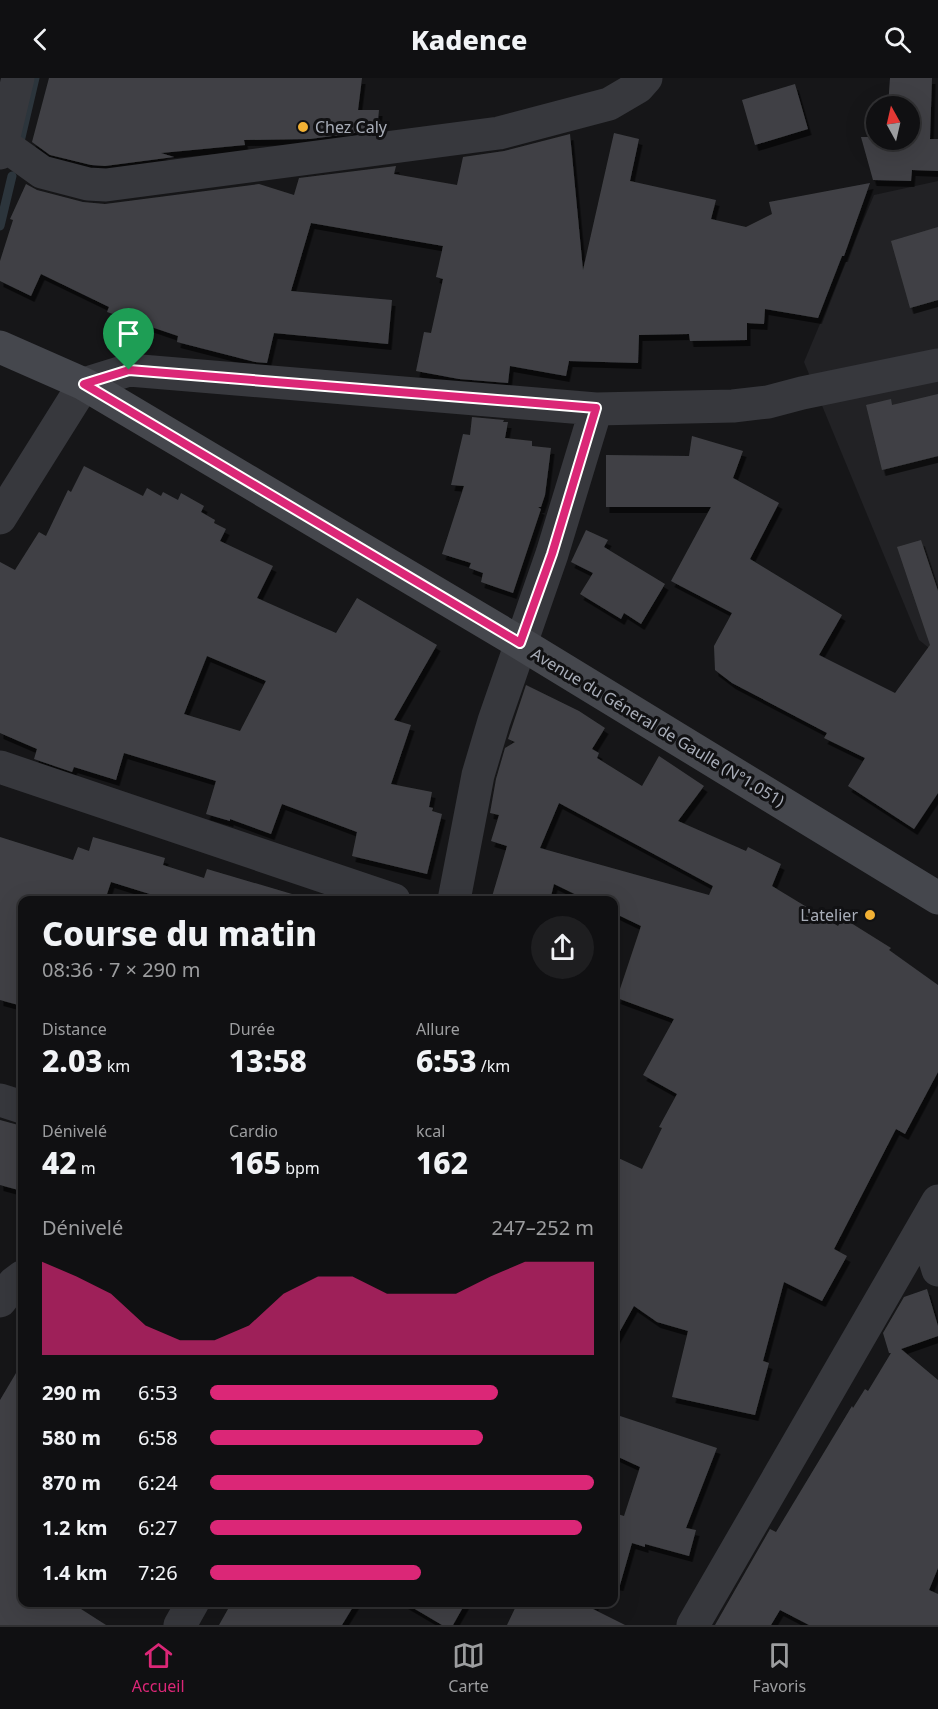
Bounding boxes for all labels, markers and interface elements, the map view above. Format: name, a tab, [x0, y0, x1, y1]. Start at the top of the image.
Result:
text: Kadence	[411, 21, 527, 58]
icon: back	[24, 23, 57, 56]
icon: search	[881, 23, 914, 56]
north arrow	[866, 96, 920, 150]
map controls	[866, 96, 920, 150]
place label: Chez Caly	[315, 116, 388, 138]
marker: Chez Caly	[296, 120, 310, 134]
pin	[103, 308, 154, 370]
icon: arrive	[112, 317, 145, 350]
street label: Avenue du Géneral de Gaulle (N°1.051)	[527, 642, 789, 812]
place label: L'atelier	[800, 904, 858, 926]
marker: L'atelier	[863, 908, 877, 922]
text: Course du matin	[42, 911, 317, 956]
button: share	[531, 916, 594, 979]
text: 08:36 · 7 × 290 m	[42, 956, 200, 983]
text: Distance	[42, 1018, 107, 1040]
text: Durée	[229, 1018, 275, 1040]
text: Allure	[416, 1018, 460, 1040]
text: 2.03	[42, 1040, 103, 1081]
text: 13:58	[229, 1040, 307, 1081]
text: 6:53	[416, 1040, 477, 1081]
text: km	[103, 1055, 130, 1077]
text: /km	[477, 1055, 510, 1077]
text: Dénivelé	[42, 1120, 107, 1142]
text: Cardio	[229, 1120, 278, 1142]
text: kcal	[416, 1120, 445, 1142]
text: 42	[42, 1142, 77, 1183]
text: 165	[229, 1142, 281, 1183]
text: 162	[416, 1142, 468, 1183]
text: m	[77, 1157, 96, 1179]
text: bpm	[281, 1157, 320, 1179]
text: Dénivelé	[42, 1214, 123, 1241]
text: 247–252 m	[491, 1214, 594, 1241]
text: 290 m	[42, 1379, 101, 1406]
text: 6:53	[138, 1379, 178, 1406]
text: 580 m	[42, 1424, 101, 1451]
text: 6:58	[138, 1424, 178, 1451]
text: 870 m	[42, 1469, 101, 1496]
text: 6:24	[138, 1469, 178, 1496]
text: 1.2 km	[42, 1514, 108, 1541]
text: 6:27	[138, 1514, 178, 1541]
text: 1.4 km	[42, 1559, 108, 1586]
text: 7:26	[138, 1559, 178, 1586]
tab: Accueil	[132, 1639, 185, 1697]
tab: Carte	[448, 1639, 489, 1697]
tab: Favoris	[753, 1639, 806, 1697]

